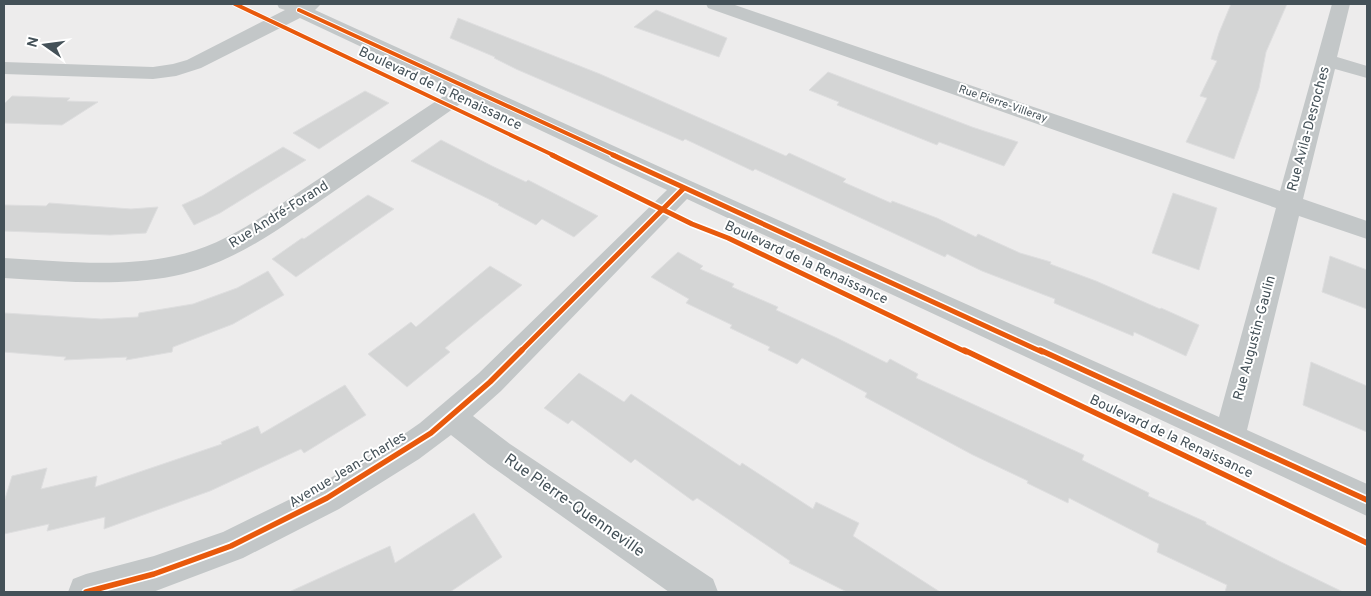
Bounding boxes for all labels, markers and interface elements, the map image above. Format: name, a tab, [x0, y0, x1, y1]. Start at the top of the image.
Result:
north arrow	[20, 20, 70, 70]
text: N	[24, 35, 43, 49]
street label: Boulevard de la Renaissance	[356, 44, 524, 134]
street label: Rue Avila-Desroches	[1284, 65, 1334, 193]
street label: Rue Pierre-Villeray	[957, 82, 1049, 126]
street label: Rue André-Forand	[226, 178, 332, 252]
street label: Boulevard de la Renaissance	[722, 218, 890, 308]
street label: Rue Augustin-Gaulin	[1230, 274, 1280, 402]
street label: Boulevard de la Renaissance	[1087, 392, 1255, 482]
street label: Avenue Jean-Charles	[286, 428, 410, 512]
street label: Rue Pierre-Quenneville	[500, 450, 648, 562]

